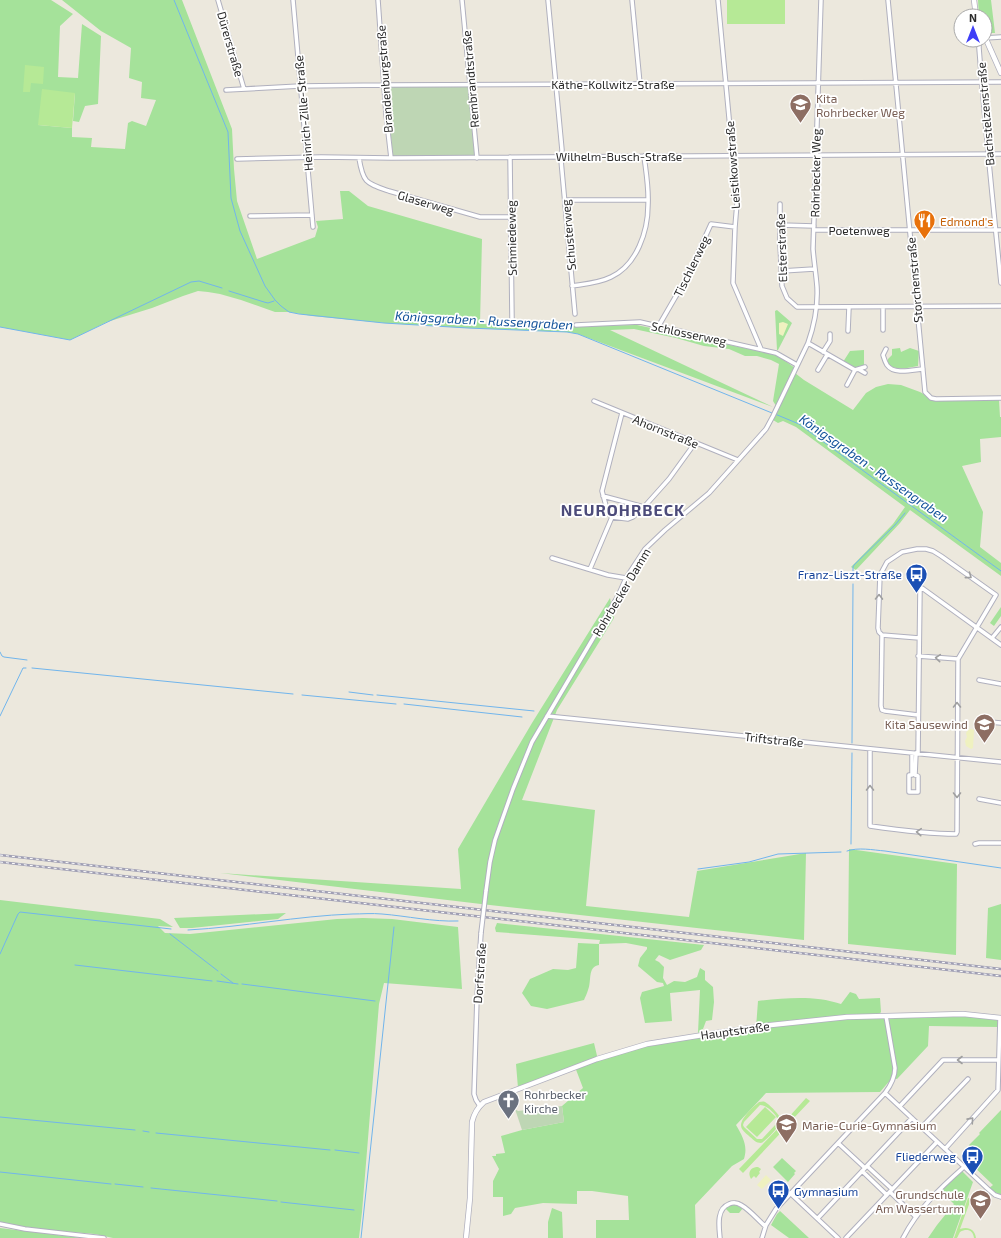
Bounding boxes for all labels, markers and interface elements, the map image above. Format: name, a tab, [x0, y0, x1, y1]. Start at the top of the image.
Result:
north arrow	[953, 8, 993, 48]
street label: Dürerstraße	[215, 10, 247, 78]
text: N	[969, 11, 977, 24]
street label: Brandenburgstraße	[373, 25, 395, 133]
street label: Rembrandtstraße	[459, 30, 481, 128]
street label: Heinrich-Zille-Straße	[291, 55, 315, 171]
street label: Bachstelzenstraße	[974, 62, 996, 166]
street label: Käthe-Kollwitz-Straße	[551, 77, 675, 91]
place label: Kita Rohrbecker Weg	[816, 91, 905, 119]
school or university icon: Kita Rohrbecker Weg	[788, 92, 814, 125]
street label: Leistikowstraße	[722, 120, 742, 210]
street label: Rohrbecker Weg	[807, 128, 823, 218]
street label: Wilhelm-Busch-Straße	[556, 149, 682, 163]
street label: Glaserweg	[396, 187, 456, 217]
street label: Schusterweg	[558, 199, 578, 271]
street label: Schmiedeweg	[503, 200, 519, 276]
restaurant icon: Edmond's	[911, 208, 937, 241]
street label: Elsterstraße	[773, 213, 789, 283]
place label: Edmond's	[940, 214, 993, 228]
street label: Poetenweg	[828, 223, 890, 237]
street label: Tischlerweg	[670, 233, 712, 299]
street label: Storchenstraße	[903, 237, 925, 323]
water label: Königsgraben - Russengraben	[395, 307, 573, 333]
street label: Schlosserweg	[650, 318, 728, 348]
water label: Königsgraben - Russengraben	[796, 410, 952, 526]
street label: Ahornstraße	[631, 411, 701, 451]
district label: NEUROHRBECK	[561, 500, 685, 519]
street label: Rohrbecker Damm	[589, 545, 653, 639]
bus stop icon: Franz-Liszt-Straße	[904, 561, 930, 594]
place label: Franz-Liszt-Straße	[798, 567, 902, 581]
one-way arrow	[965, 571, 972, 579]
one-way arrow	[875, 594, 883, 600]
one-way arrow	[935, 653, 941, 662]
one-way arrow	[953, 702, 961, 708]
school or university icon: Kita Sausewind	[971, 711, 997, 744]
place label: Kita Sausewind	[885, 717, 968, 731]
street label: Triftstraße	[744, 729, 804, 749]
one-way arrow	[866, 785, 874, 791]
one-way arrow	[953, 792, 961, 798]
one-way arrow	[916, 828, 922, 837]
street label: Dorfstraße	[470, 942, 488, 1004]
street label: Hauptstraße	[700, 1018, 770, 1042]
one-way arrow	[957, 1056, 963, 1064]
place label: Rohrbecker Kirche	[524, 1087, 586, 1115]
church icon: Rohrbecker Kirche	[496, 1088, 522, 1121]
school or university icon: Marie-Curie-Gymnasium	[773, 1112, 799, 1145]
place label: Marie-Curie-Gymnasium	[802, 1118, 936, 1132]
one-way arrow	[967, 1118, 974, 1125]
bus stop icon: Fliederweg	[959, 1143, 985, 1176]
place label: Fliederweg	[895, 1149, 956, 1163]
bus stop icon: Gymnasium	[766, 1178, 792, 1211]
place label: Gymnasium	[794, 1184, 858, 1198]
place label: Grundschule Am Wasserturm	[875, 1187, 964, 1215]
school or university icon: Grundschule Am Wasserturm	[967, 1188, 993, 1221]

